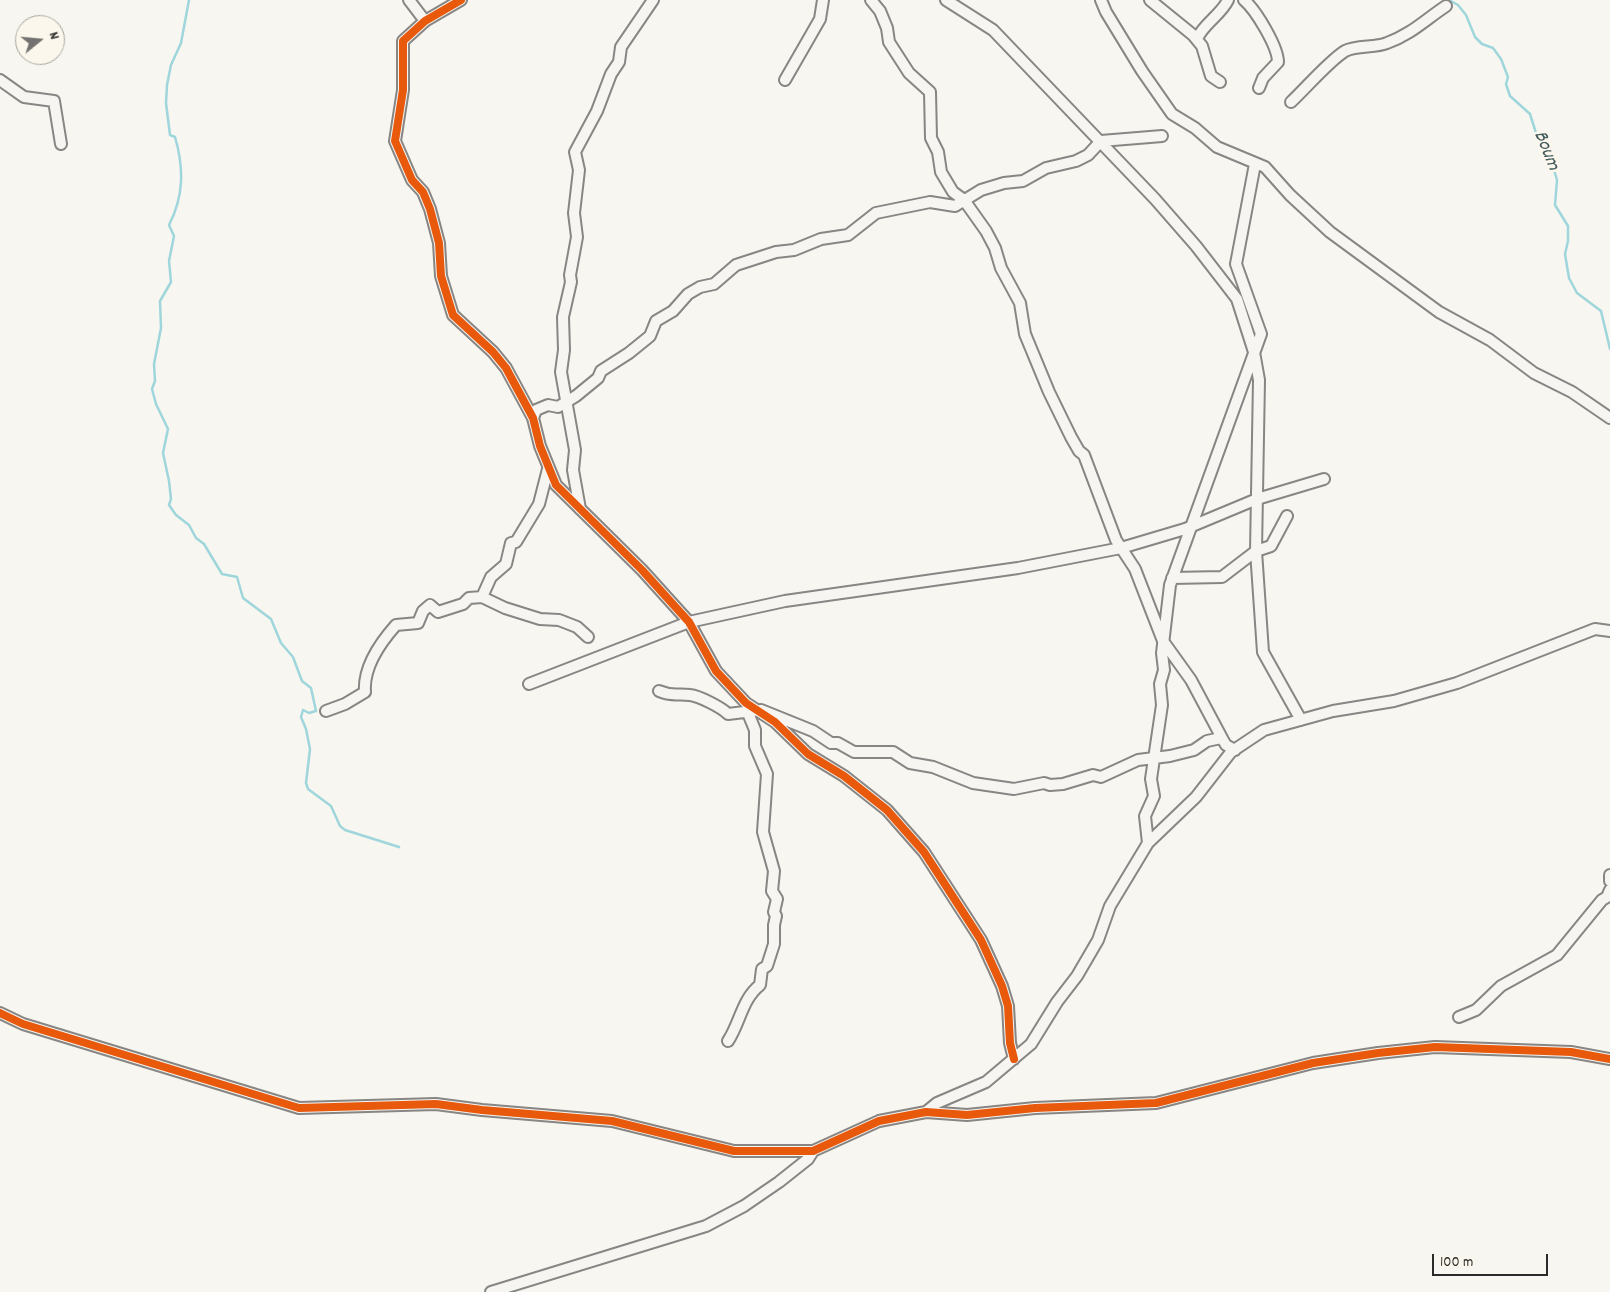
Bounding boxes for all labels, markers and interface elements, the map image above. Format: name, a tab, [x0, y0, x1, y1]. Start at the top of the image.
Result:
north arrow	[15, 15, 65, 65]
text: N	[43, 30, 64, 42]
water label: Boum	[1526, 128, 1564, 174]
scale bar	[1435, 1244, 1551, 1276]
text: 100 m	[1440, 1252, 1473, 1274]

